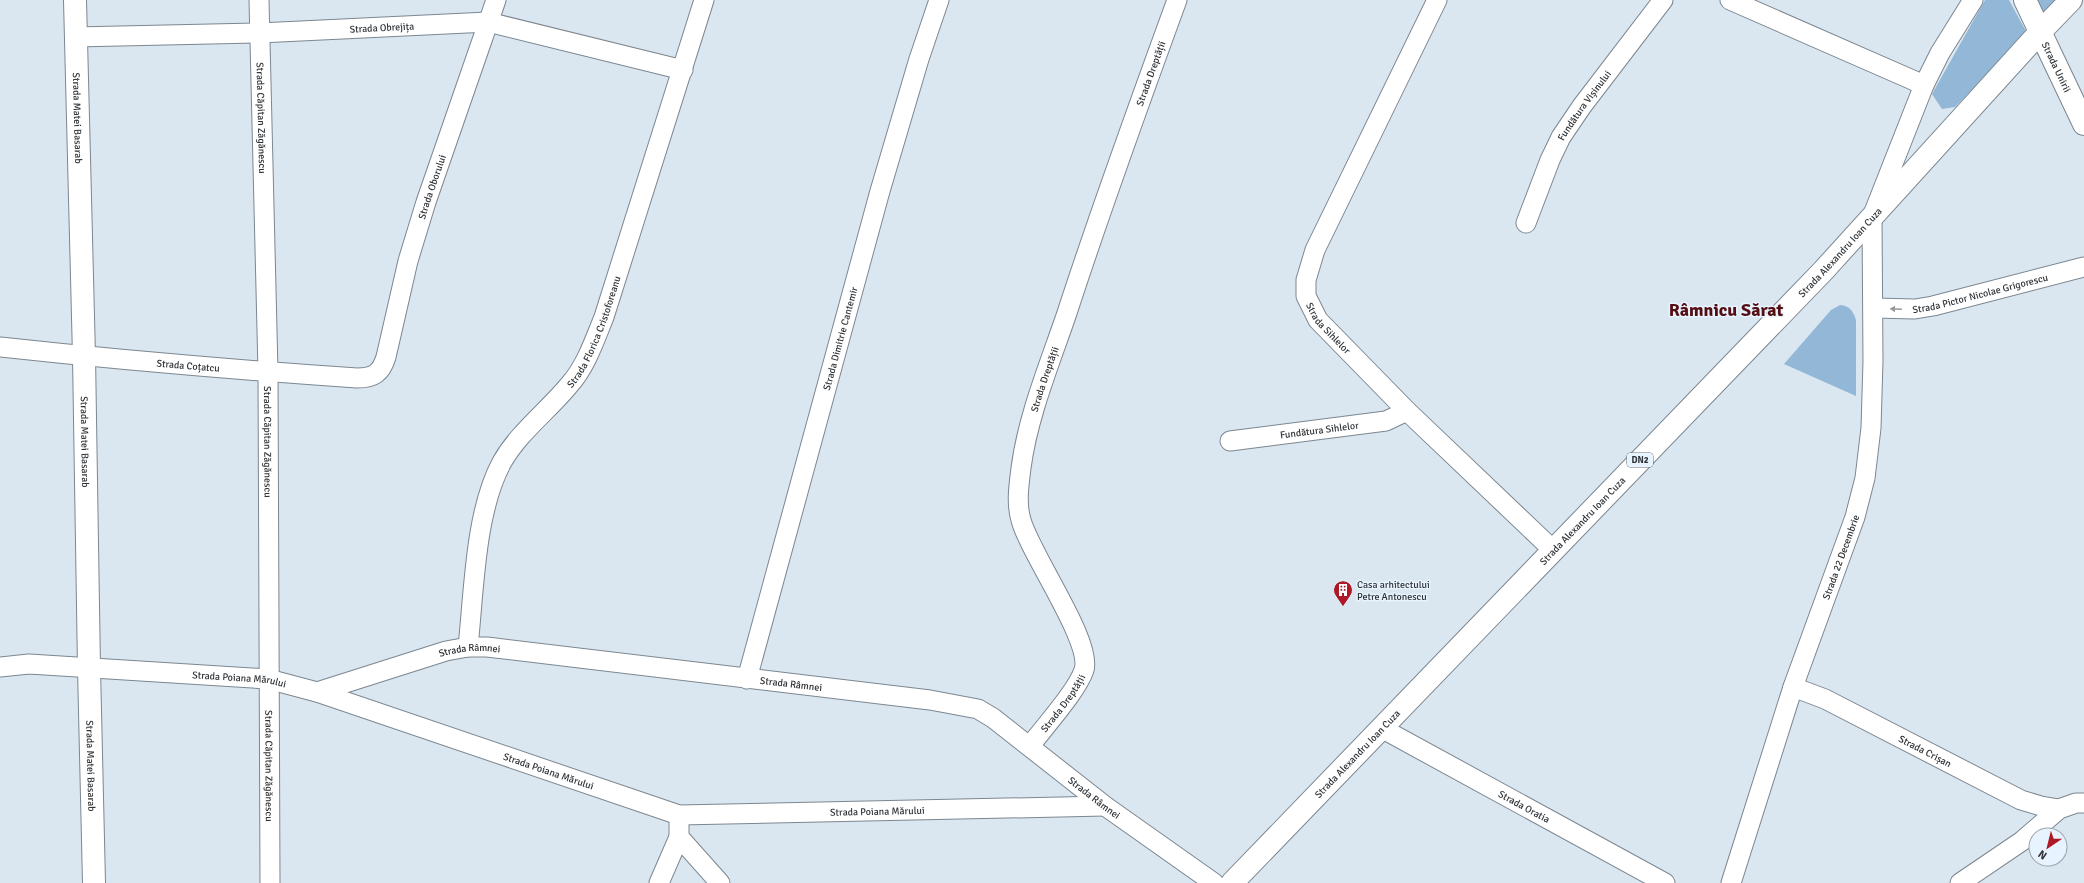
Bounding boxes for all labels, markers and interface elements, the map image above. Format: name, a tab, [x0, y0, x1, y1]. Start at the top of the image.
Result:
street label: Strada Obrejița	[349, 21, 414, 36]
street label: Strada Dreptății	[1134, 40, 1168, 108]
street label: Strada Unirii	[2039, 40, 2073, 94]
street label: Strada Căpitan Zăgănescu	[254, 62, 268, 174]
street label: Fundătura Vișinului	[1555, 68, 1614, 142]
street label: Strada Matei Basarab	[70, 72, 84, 164]
street label: Strada Oborului	[416, 153, 449, 221]
street label: Strada Alexandru Ioan Cuza	[1796, 205, 1885, 300]
street label: Strada Pictor Nicolae Grigorescu	[1912, 272, 2049, 316]
street label: Strada Florica Cristoforeanu	[565, 275, 624, 390]
street label: Strada Dimitrie Cantemir	[821, 285, 861, 392]
district label: Râmnicu Sărat	[1669, 299, 1783, 321]
street label: Strada Sihlelor	[1303, 301, 1353, 357]
one-way arrow	[1890, 305, 1902, 312]
street label: Strada Dreptății	[1029, 345, 1062, 414]
street label: Strada Coțatcu	[156, 357, 220, 375]
street label: Strada Căpitan Zăgănescu	[261, 386, 273, 498]
street label: Strada Matei Basarab	[78, 396, 91, 488]
street label: Fundătura Sihlelor	[1279, 420, 1360, 442]
road number: DN2	[1627, 453, 1653, 467]
street label: Strada Alexandru Ioan Cuza	[1538, 475, 1628, 568]
street label: Strada 22 Decembrie	[1820, 513, 1862, 601]
building icon: Casa arhitectului Petre Antonescu	[1332, 579, 1354, 607]
place label: Casa arhitectului Petre Antonescu	[1357, 579, 1430, 603]
street label: Strada Râmnei	[437, 642, 501, 660]
street label: Strada Poiana Mărului	[192, 669, 287, 691]
street label: Strada Dreptății	[1038, 673, 1088, 735]
street label: Strada Râmnei	[759, 675, 823, 694]
street label: Strada Alexandru Ioan Cuza	[1312, 708, 1403, 801]
street label: Strada Căpitan Zăgănescu	[262, 710, 275, 822]
street label: Strada Matei Basarab	[83, 720, 97, 812]
street label: Strada Crișan	[1896, 733, 1953, 770]
street label: Strada Poiana Mărului	[502, 751, 595, 793]
street label: Strada Râmnei	[1065, 774, 1122, 822]
street label: Strada Oratia	[1496, 788, 1552, 826]
street label: Strada Poiana Mărului	[830, 805, 925, 819]
north arrow	[2028, 827, 2068, 867]
text: N	[2036, 847, 2049, 862]

